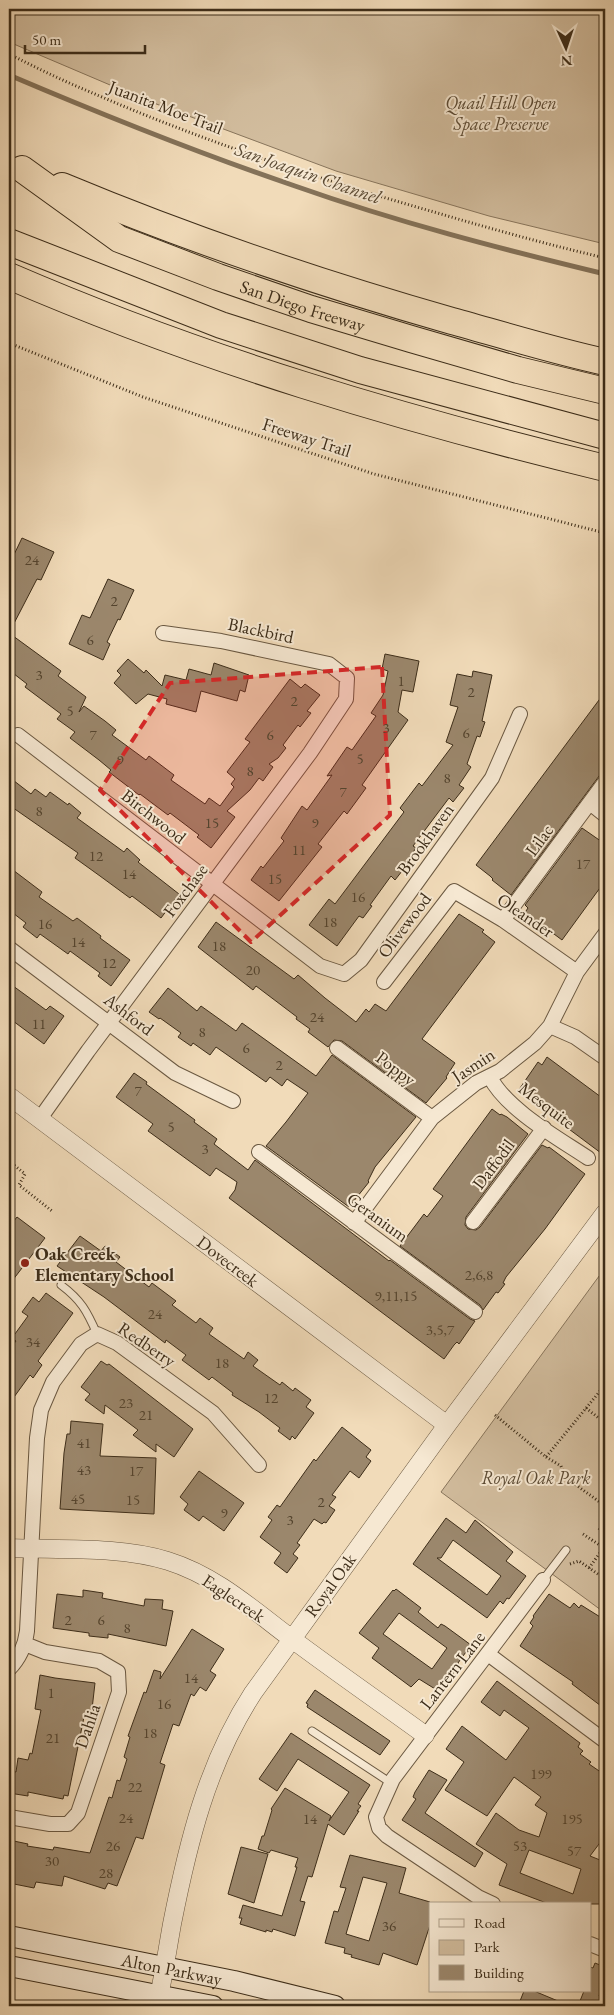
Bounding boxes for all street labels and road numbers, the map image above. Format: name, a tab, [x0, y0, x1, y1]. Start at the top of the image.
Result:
street label: Juanita Moe Trail	[104, 74, 226, 139]
street label: San Diego Freeway	[237, 274, 368, 336]
street label: Freeway Trail	[260, 412, 354, 462]
street label: Blackbird	[226, 612, 297, 648]
street label: Birchwood	[117, 784, 192, 849]
street label: Brookhaven	[391, 798, 459, 879]
street label: Lilac	[520, 820, 558, 860]
street label: Foxchase	[158, 859, 212, 921]
street label: Olivewood	[372, 887, 437, 962]
street label: Oleander	[493, 888, 559, 942]
street label: Ashford	[99, 987, 159, 1041]
street label: Jasmin	[445, 1042, 499, 1089]
street label: Poppy	[371, 1046, 421, 1091]
street label: Mesquite	[514, 1076, 580, 1134]
street label: Daffodil	[467, 1134, 519, 1194]
street label: Geranium	[343, 1187, 413, 1247]
street label: Dovecreek	[192, 1230, 264, 1292]
street label: Redberry	[114, 1316, 180, 1372]
street label: Royal Oak	[299, 1548, 361, 1621]
street label: Eaglecreek	[198, 1569, 270, 1628]
street label: Lantern Lane	[414, 1626, 490, 1714]
street label: Dahlia	[69, 1700, 106, 1751]
street label: Alton Parkway	[118, 1947, 224, 1990]

